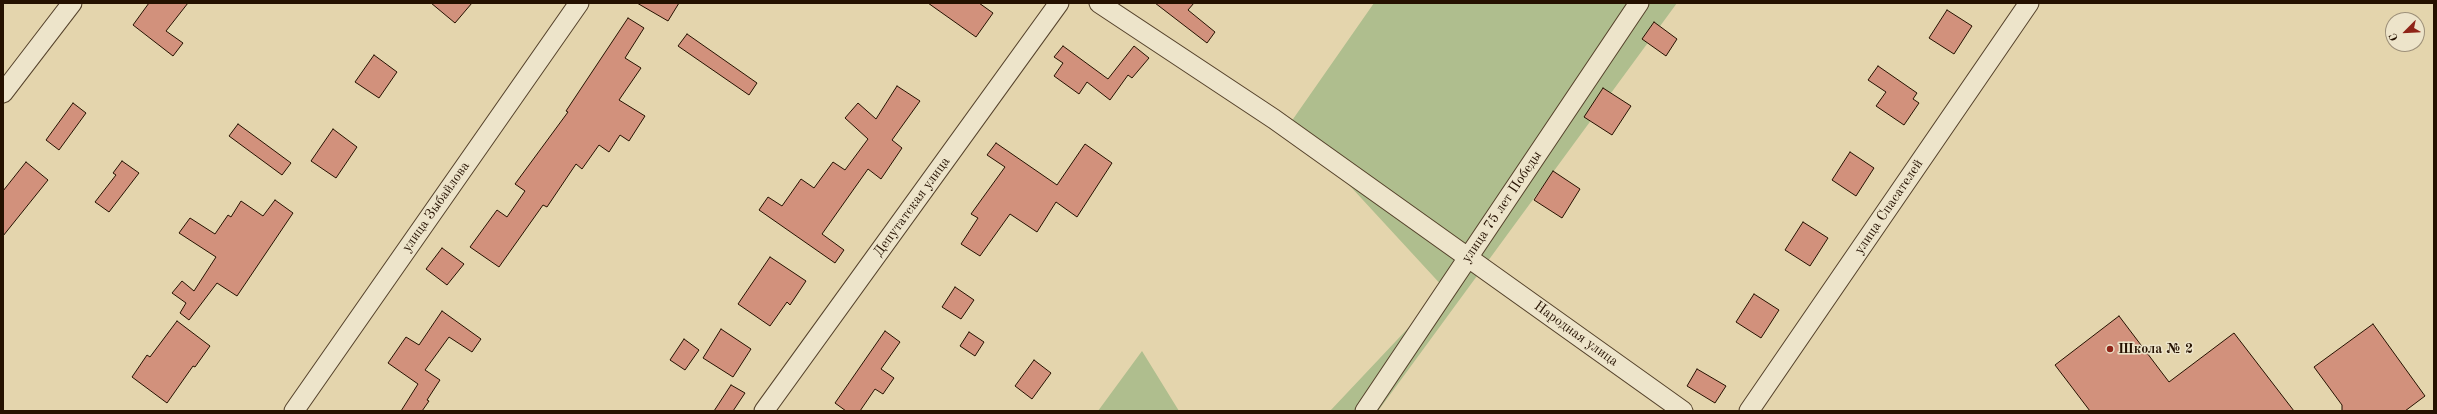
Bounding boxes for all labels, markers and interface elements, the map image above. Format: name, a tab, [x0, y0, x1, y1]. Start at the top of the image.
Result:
north arrow	[2385, 12, 2425, 52]
text: С	[2388, 31, 2401, 42]
street label: улица 75 лет Победы	[1458, 148, 1546, 266]
street label: Депутатская улица	[870, 154, 954, 260]
street label: улица Спасателей	[1851, 156, 1927, 258]
street label: улица Зыбайлова	[399, 158, 473, 256]
street label: Народная улица	[1531, 298, 1621, 370]
place label: Школа № 2	[2118, 341, 2193, 357]
marker: Школа № 2	[2105, 344, 2115, 354]

